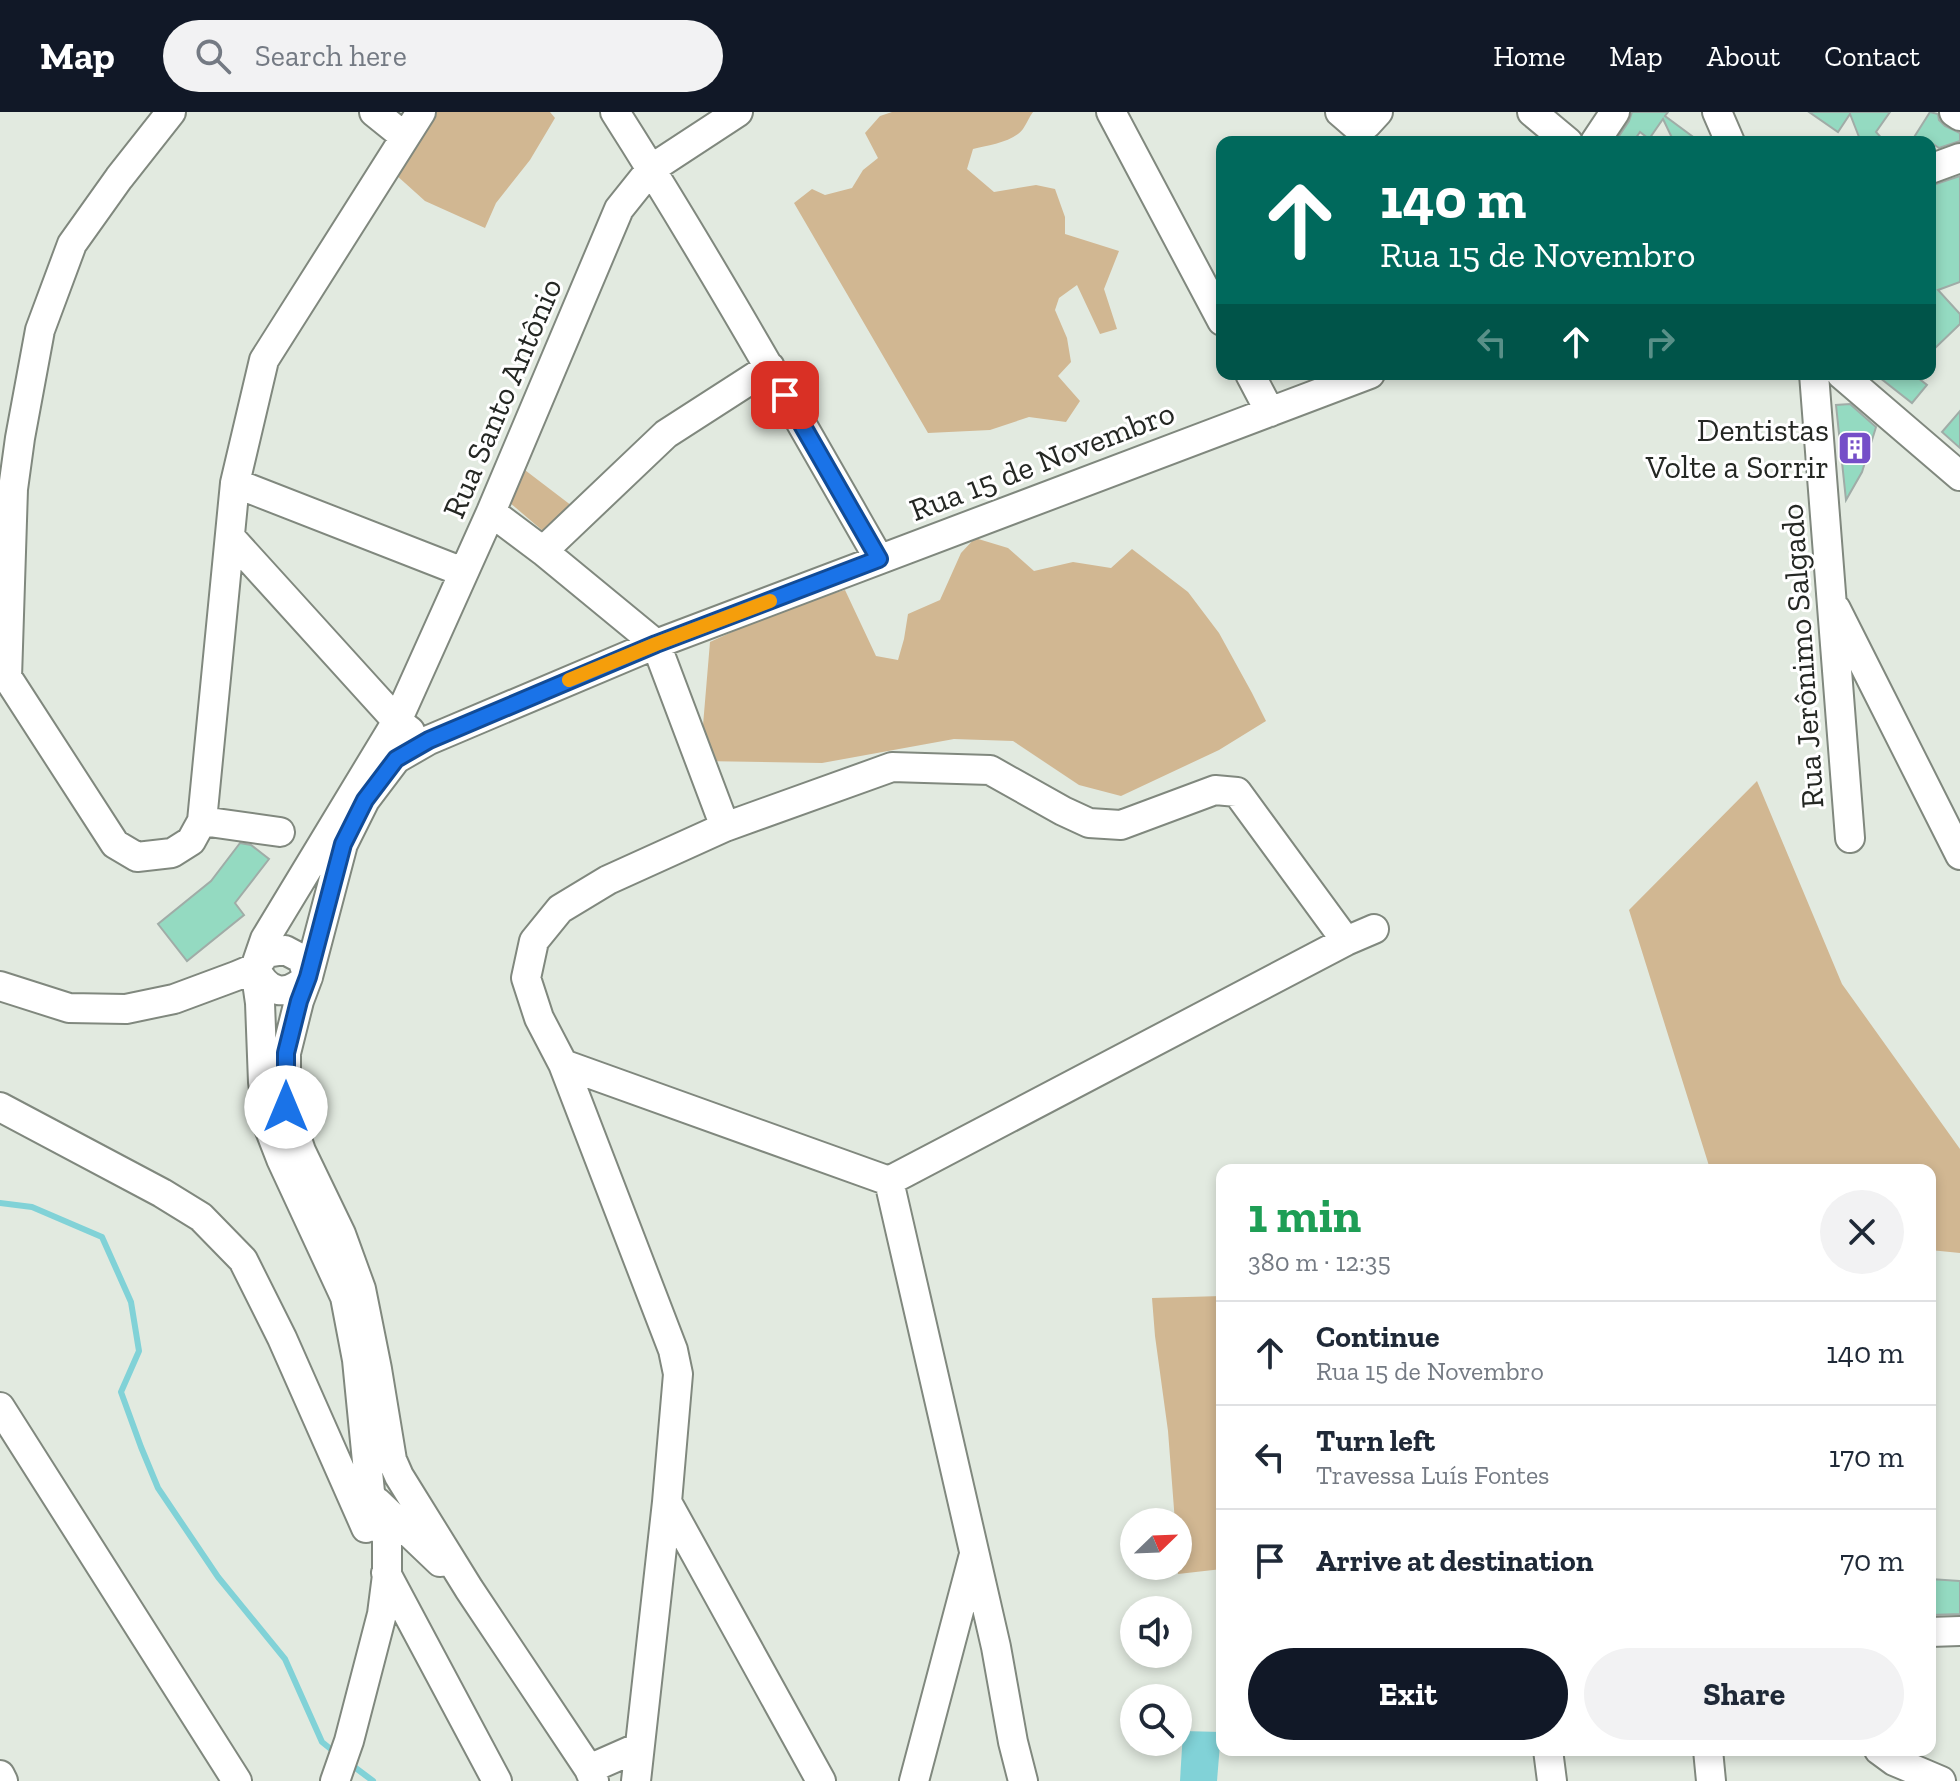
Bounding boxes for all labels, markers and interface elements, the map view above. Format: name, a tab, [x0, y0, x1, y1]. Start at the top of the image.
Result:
search box	[163, 20, 723, 92]
text: Map	[40, 33, 115, 79]
icon: search	[191, 34, 235, 78]
text: Search here	[255, 38, 407, 74]
text: Home	[1493, 40, 1565, 73]
text: Map	[1609, 40, 1663, 73]
text: About	[1707, 40, 1780, 73]
text: Contact	[1824, 40, 1920, 73]
text: 140 m	[1380, 165, 1526, 232]
icon: ahead	[1248, 168, 1352, 272]
text: Rua 15 de Novembro	[1380, 233, 1695, 276]
street label: Rua Santo Antônio	[434, 272, 570, 524]
icon: left	[1470, 320, 1514, 364]
icon: ahead	[1554, 320, 1598, 364]
icon: right	[1638, 320, 1682, 364]
pin	[751, 361, 819, 429]
icon: arrive	[763, 373, 807, 417]
street label: Rua 15 de Novembro	[904, 393, 1180, 529]
place label: Dentistas Volte a Sorrir	[1645, 411, 1829, 486]
building icon: Dentistas Volte a Sorrir	[1836, 429, 1874, 467]
street label: Rua Jerônimo Salgado	[1772, 502, 1832, 810]
position arrow	[244, 1065, 328, 1149]
text: 1 min	[1248, 1187, 1361, 1244]
button: close	[1820, 1190, 1904, 1274]
text: 380 m · 12:35	[1248, 1246, 1391, 1278]
text: Continue	[1316, 1319, 1440, 1355]
icon: ahead	[1248, 1331, 1292, 1375]
text: 140 m	[1826, 1335, 1904, 1371]
text: Rua 15 de Novembro	[1316, 1355, 1544, 1387]
text: Turn left	[1316, 1423, 1435, 1459]
icon: left	[1248, 1435, 1292, 1479]
text: 170 m	[1829, 1439, 1904, 1475]
text: Travessa Luís Fontes	[1316, 1459, 1550, 1491]
north arrow	[1120, 1508, 1192, 1580]
map controls	[1120, 1508, 1192, 1756]
icon: arrive	[1248, 1539, 1292, 1583]
text: Arrive at destination	[1316, 1543, 1593, 1579]
text: 70 m	[1840, 1543, 1904, 1579]
button: sound	[1120, 1596, 1192, 1668]
button: Exit	[1248, 1648, 1568, 1740]
button: Share	[1584, 1648, 1904, 1740]
button: search	[1120, 1684, 1192, 1756]

